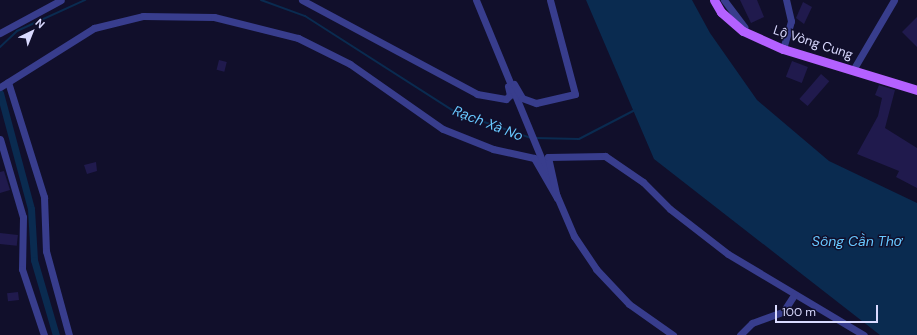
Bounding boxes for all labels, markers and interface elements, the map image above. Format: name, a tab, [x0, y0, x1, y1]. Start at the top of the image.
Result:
north arrow	[12, 12, 52, 52]
text: N	[32, 15, 48, 31]
street label: Lộ Vòng Cung	[771, 23, 855, 63]
water label: Rạch Xà No	[450, 102, 526, 144]
water label: Sông Cần Thơ	[812, 233, 902, 249]
scale bar	[777, 297, 880, 323]
text: 100 m	[782, 304, 816, 320]

